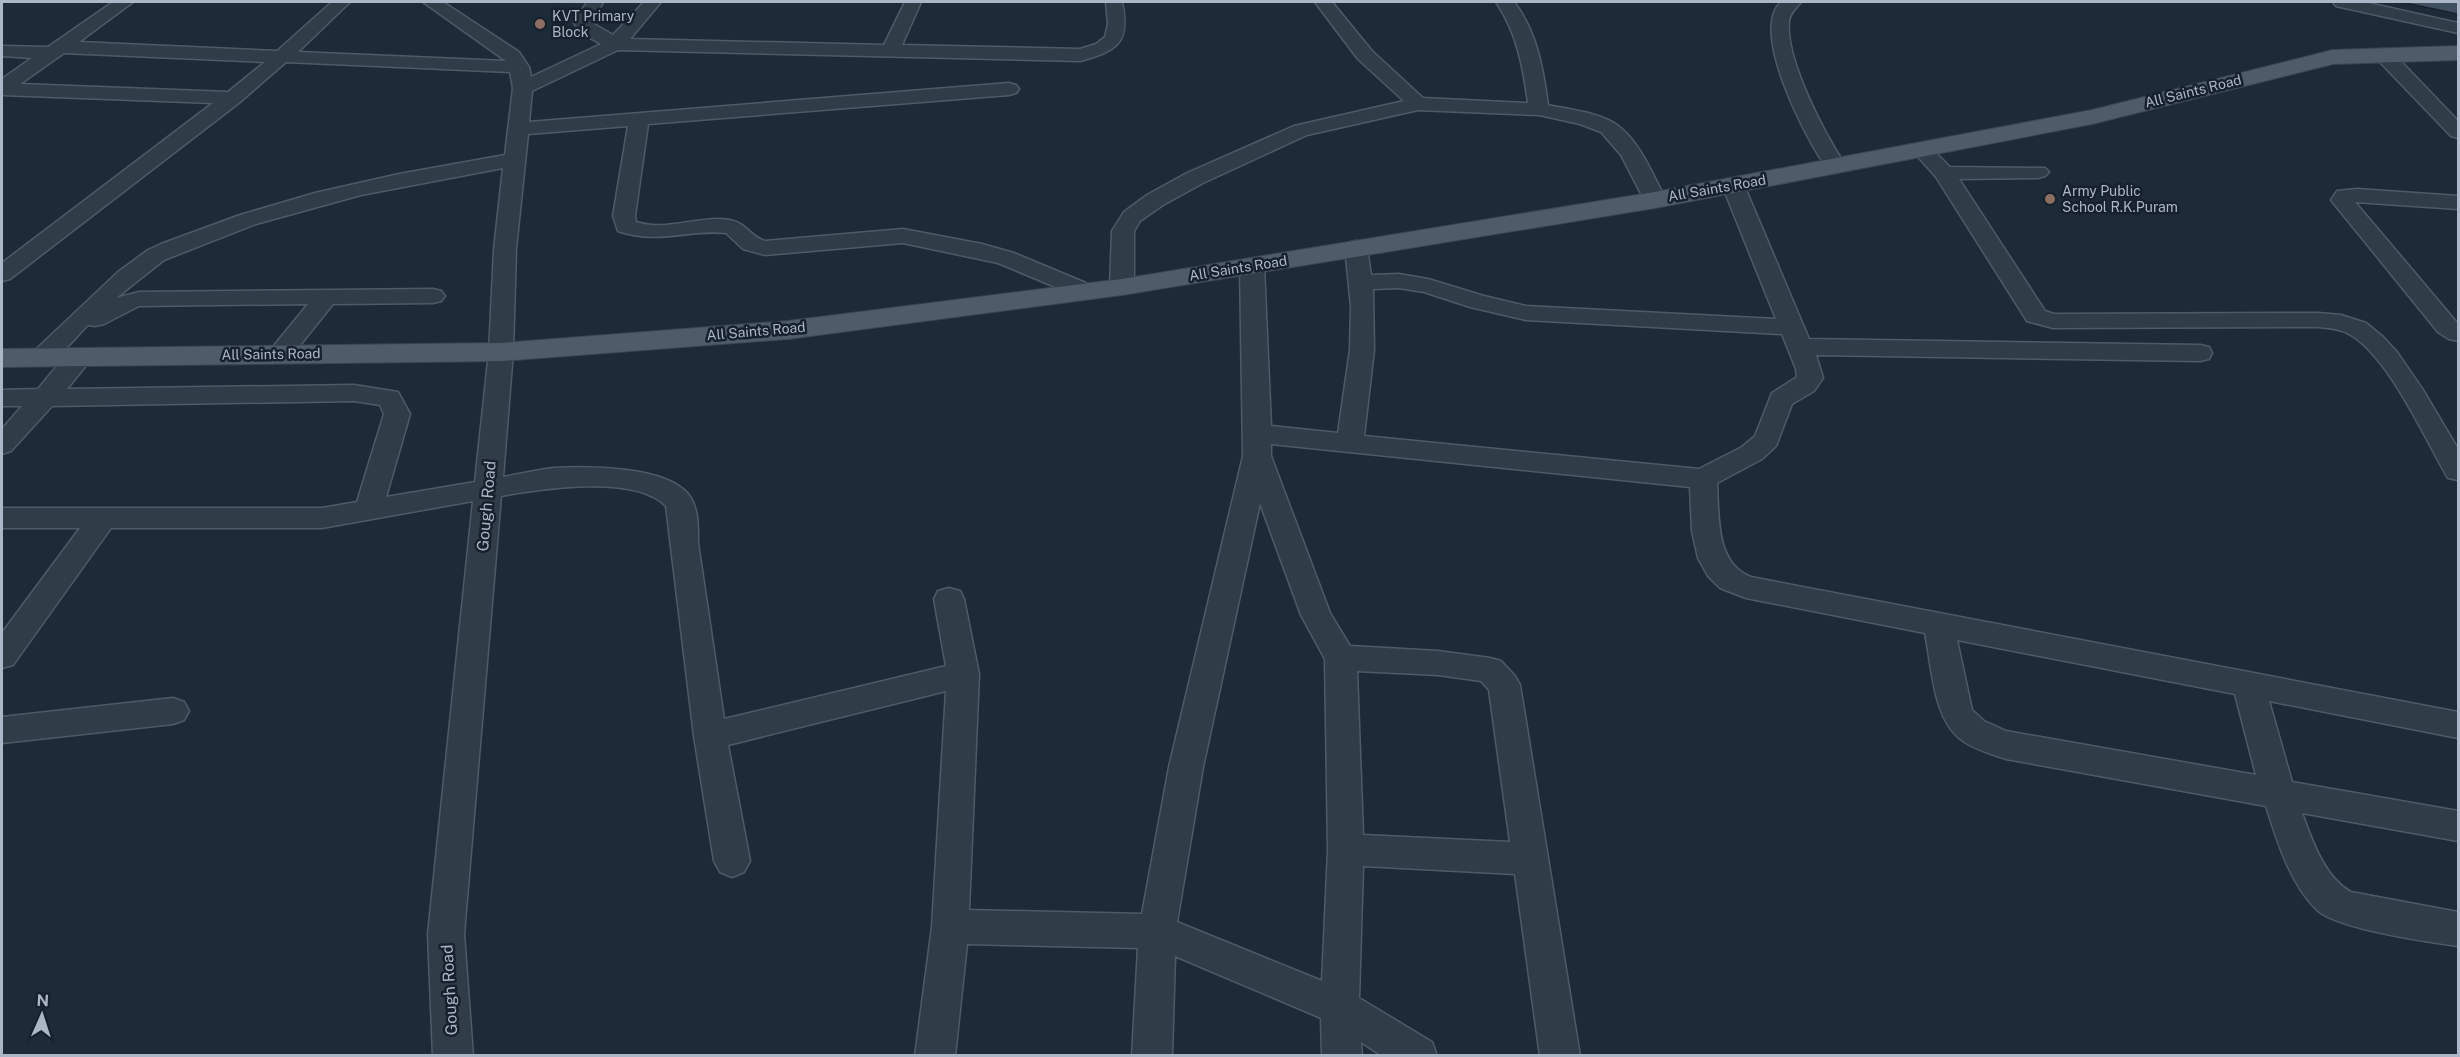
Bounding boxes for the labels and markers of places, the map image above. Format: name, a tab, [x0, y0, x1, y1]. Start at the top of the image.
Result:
place label: KVT Primary Block	[552, 8, 635, 40]
marker: KVT Primary Block	[533, 17, 547, 31]
place label: Army Public School R.K.Puram	[2062, 183, 2178, 215]
marker: Army Public School R.K.Puram	[2043, 192, 2057, 206]

